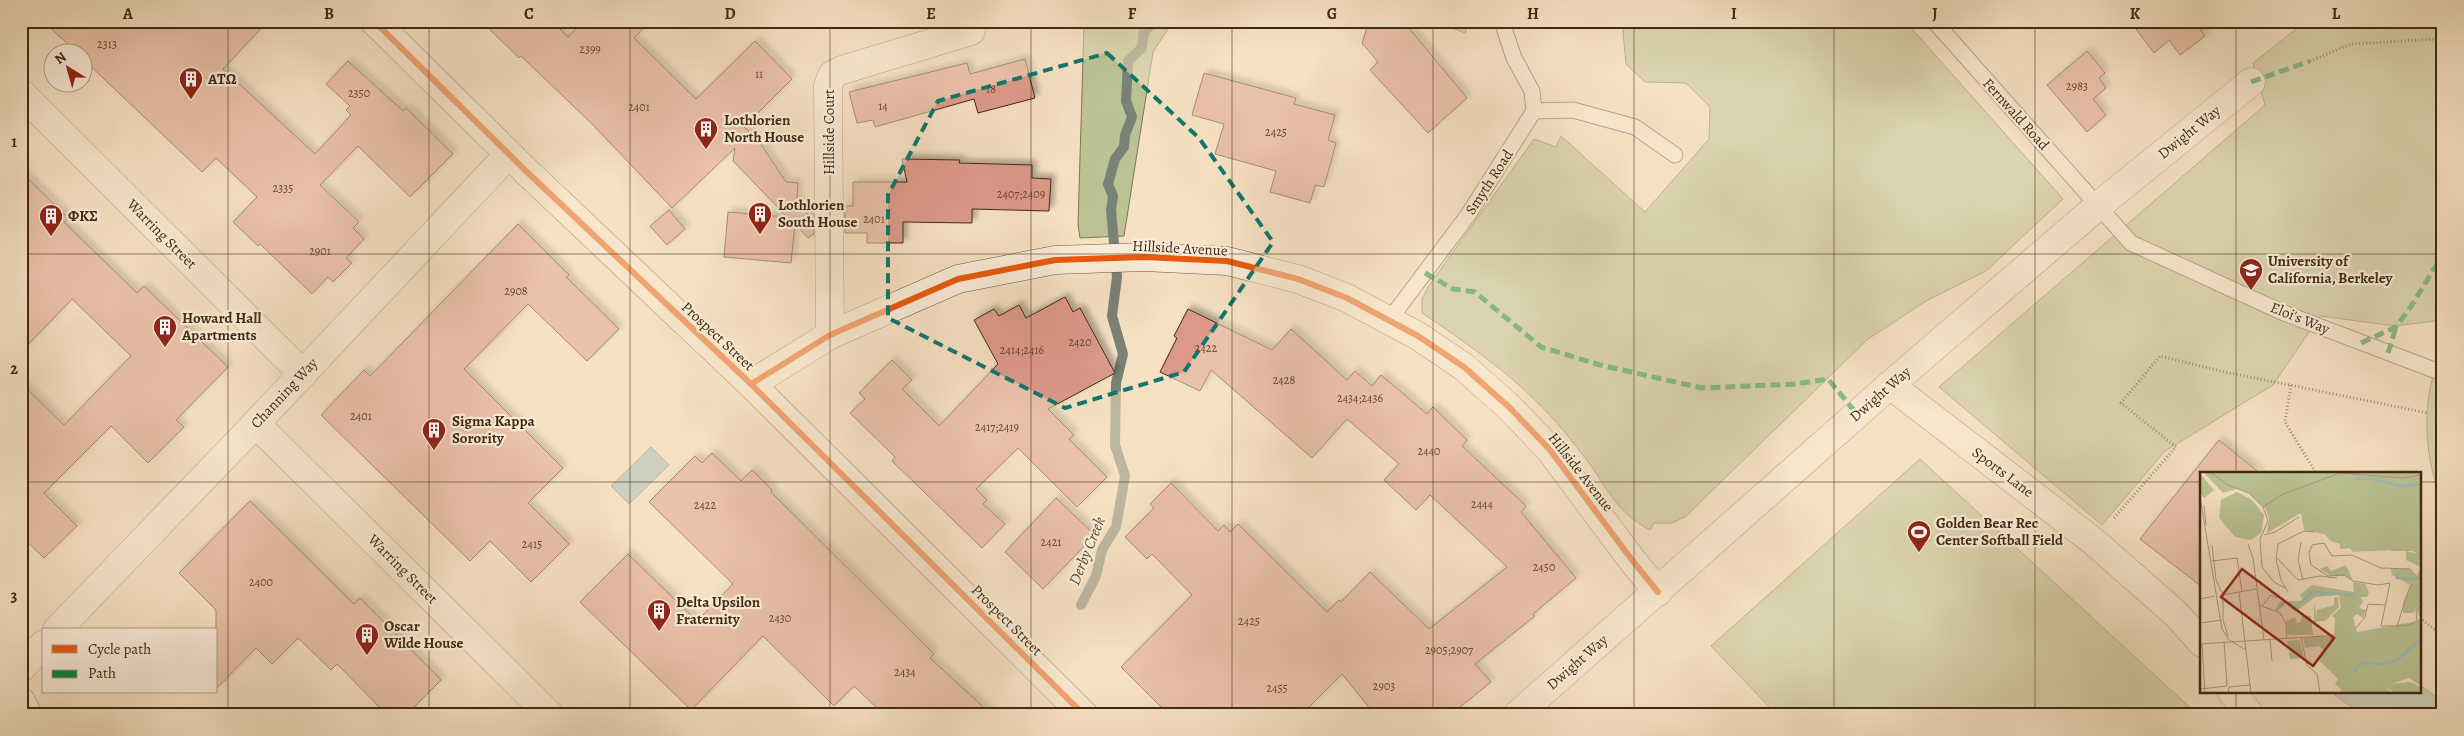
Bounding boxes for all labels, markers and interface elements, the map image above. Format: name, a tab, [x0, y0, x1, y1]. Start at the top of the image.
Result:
text: A	[122, 3, 134, 25]
text: B	[324, 3, 334, 25]
text: C	[524, 3, 534, 25]
text: D	[724, 3, 736, 25]
text: E	[926, 3, 936, 25]
text: F	[1128, 3, 1137, 25]
text: G	[1327, 3, 1337, 25]
text: H	[1527, 3, 1539, 25]
text: I	[1731, 3, 1737, 25]
text: J	[1932, 3, 1938, 25]
text: K	[2130, 3, 2141, 25]
text: L	[2332, 3, 2341, 25]
house number: 2313	[97, 36, 117, 52]
house number: 2399	[579, 41, 601, 57]
north arrow	[42, 42, 92, 92]
text: N	[51, 47, 70, 69]
building icon: ΑΤΩ	[178, 66, 204, 100]
house number: 11	[755, 66, 763, 82]
place label: ΑΤΩ	[207, 69, 237, 89]
street label: Fernwald Road	[1978, 74, 2054, 155]
house number: 2983	[2066, 78, 2088, 94]
house number: 18	[986, 81, 996, 97]
house number: 2350	[348, 85, 370, 101]
street label: Hillside Court	[819, 89, 839, 175]
house number: 14	[878, 98, 888, 114]
house number: 2401	[628, 99, 650, 115]
street label: Dwight Way	[2154, 100, 2225, 163]
place label: Lothlorien North House	[724, 110, 804, 147]
building icon: Lothlorien North House	[693, 116, 719, 150]
house number: 2425	[1265, 124, 1287, 140]
text: 1	[11, 131, 17, 153]
street label: Smyth Road	[1460, 145, 1518, 218]
house number: 2335	[273, 180, 293, 196]
house number: 2407;2409	[997, 186, 1045, 202]
street label: Warring Street	[122, 194, 201, 273]
place label: Lothlorien South House	[778, 195, 857, 232]
building icon: Lothlorien South House	[747, 201, 773, 235]
building icon: ΦΚΣ	[38, 203, 64, 237]
place label: ΦΚΣ	[68, 206, 98, 226]
house number: 2401	[863, 211, 885, 227]
street label: Hillside Avenue	[1132, 236, 1228, 260]
house number: 2901	[309, 243, 331, 259]
place label: University of California, Berkeley	[2268, 251, 2394, 288]
school or university icon: University of California, Berkeley	[2238, 257, 2264, 291]
house number: 2908	[504, 283, 528, 299]
street label: Prospect Street	[677, 297, 759, 375]
street label: Eloi's Way	[2267, 297, 2333, 339]
place label: Howard Hall Apartments	[181, 308, 261, 345]
building icon: Howard Hall Apartments	[152, 314, 178, 348]
house number: 2420	[1068, 334, 1092, 350]
house number: 2422	[1195, 340, 1218, 356]
house number: 2414;2416	[1000, 342, 1045, 358]
street label: Channing Way	[246, 353, 322, 433]
text: 2	[10, 358, 18, 380]
street label: Dwight Way	[1845, 362, 1915, 426]
house number: 2428	[1273, 372, 1296, 388]
house number: 2434;2436	[1337, 390, 1384, 406]
house number: 2401	[350, 408, 372, 424]
place label: Sigma Kappa Sorority	[452, 411, 535, 448]
building icon: Sigma Kappa Sorority	[421, 417, 447, 451]
house number: 2417;2419	[975, 419, 1019, 435]
street label: Hillside Avenue	[1544, 428, 1618, 516]
street label: Sports Lane	[1968, 442, 2038, 502]
house number: 2440	[1418, 443, 1440, 459]
inset map	[2200, 472, 2422, 694]
house number: 2444	[1471, 496, 1494, 512]
house number: 2422	[694, 497, 717, 513]
water label: Derby Creek	[1063, 513, 1111, 589]
place label: Golden Bear Rec Center Softball Field	[1936, 513, 2064, 550]
sports icon: Golden Bear Rec Center Softball Field	[1906, 519, 1932, 553]
street label: Warring Street	[363, 529, 442, 608]
house number: 2421	[1041, 534, 1061, 550]
house number: 2415	[522, 536, 542, 552]
house number: 2450	[1533, 559, 1555, 575]
house number: 2400	[249, 574, 273, 590]
street label: Prospect Street	[967, 580, 1047, 660]
text: 3	[11, 585, 18, 607]
place label: Delta Upsilon Fraternity	[676, 592, 761, 629]
building icon: Delta Upsilon Fraternity	[646, 598, 672, 632]
house number: 2430	[769, 610, 791, 626]
house number: 2425	[1238, 613, 1260, 629]
place label: Oscar Wilde House	[383, 616, 464, 653]
building icon: Oscar Wilde House	[354, 622, 380, 656]
legend	[42, 628, 218, 694]
street label: Dwight Way	[1542, 630, 1612, 694]
text: Cycle path	[88, 639, 151, 659]
house number: 2905;2907	[1425, 642, 1474, 658]
text: Path	[88, 663, 116, 683]
house number: 2434	[894, 664, 916, 680]
house number: 2903	[1373, 678, 1395, 694]
house number: 2455	[1266, 680, 1288, 696]

